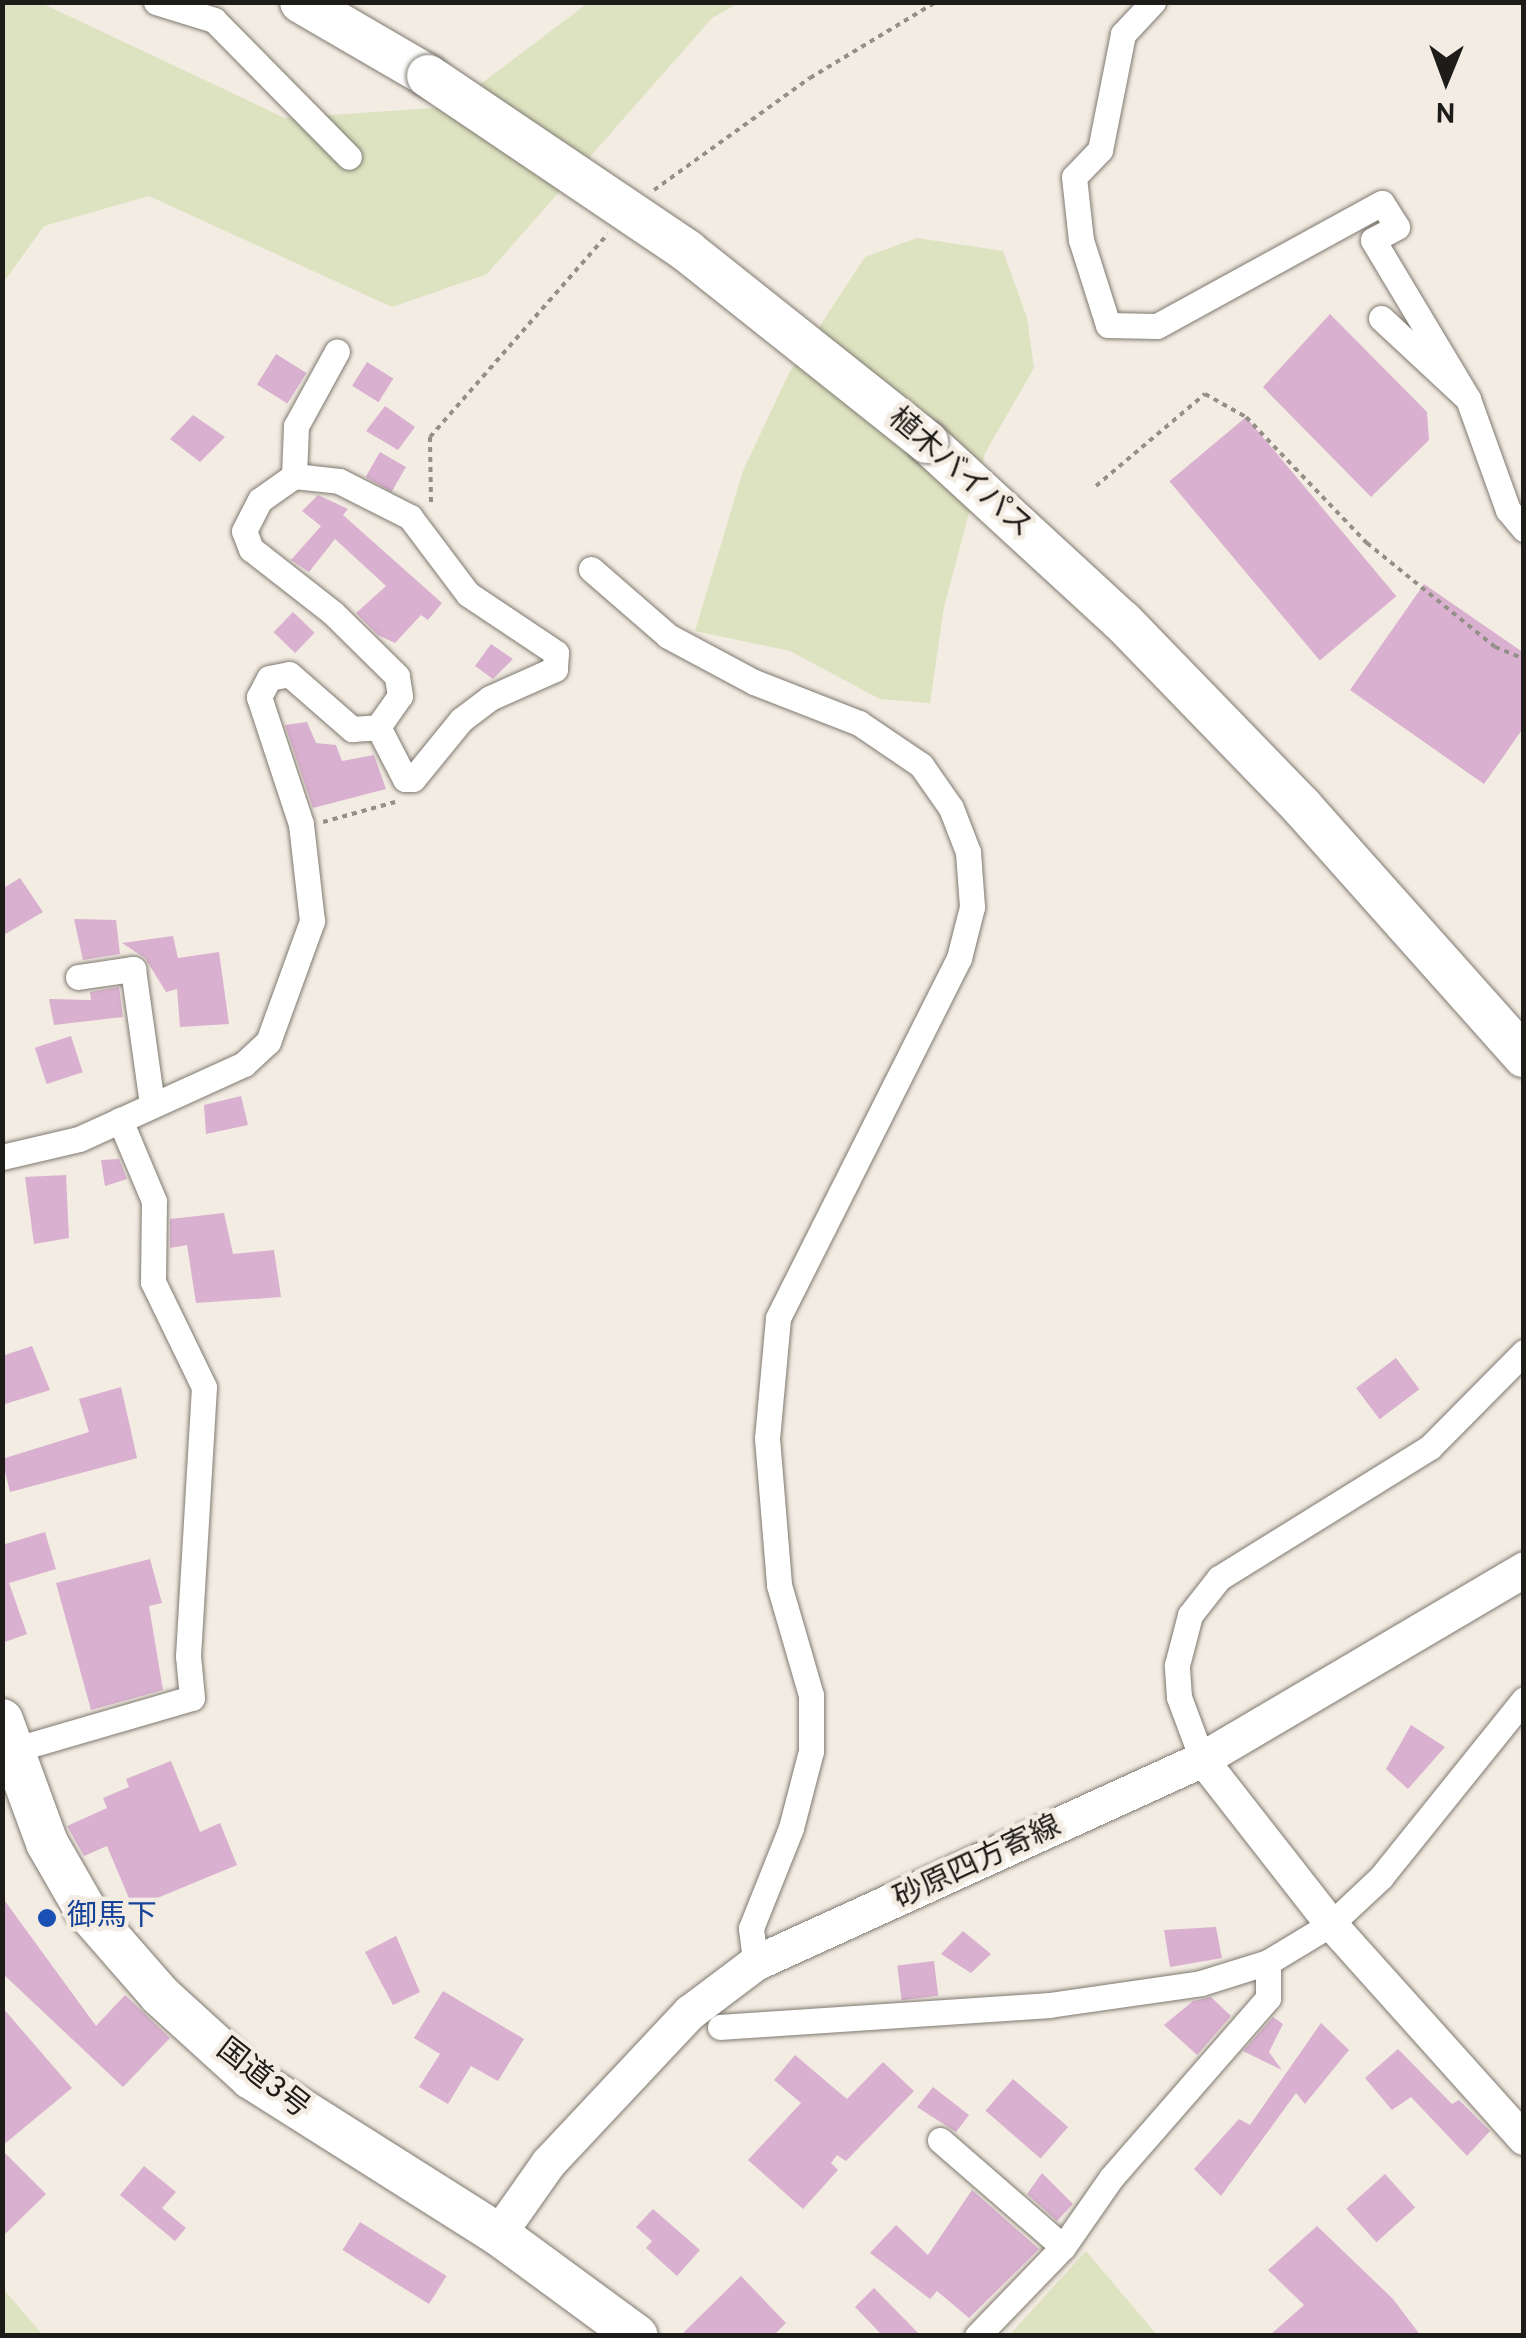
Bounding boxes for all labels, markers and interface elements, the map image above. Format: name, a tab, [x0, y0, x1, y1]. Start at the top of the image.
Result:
north arrow	[1396, 30, 1496, 130]
text: N	[1435, 92, 1456, 128]
street label: 植木バイパス	[879, 401, 1039, 547]
street label: 砂原四方寄線	[889, 1810, 1067, 1918]
place label: 御馬下	[67, 1900, 157, 1936]
marker: 御馬下	[36, 1907, 58, 1929]
street label: 国道3号	[208, 2033, 316, 2127]

